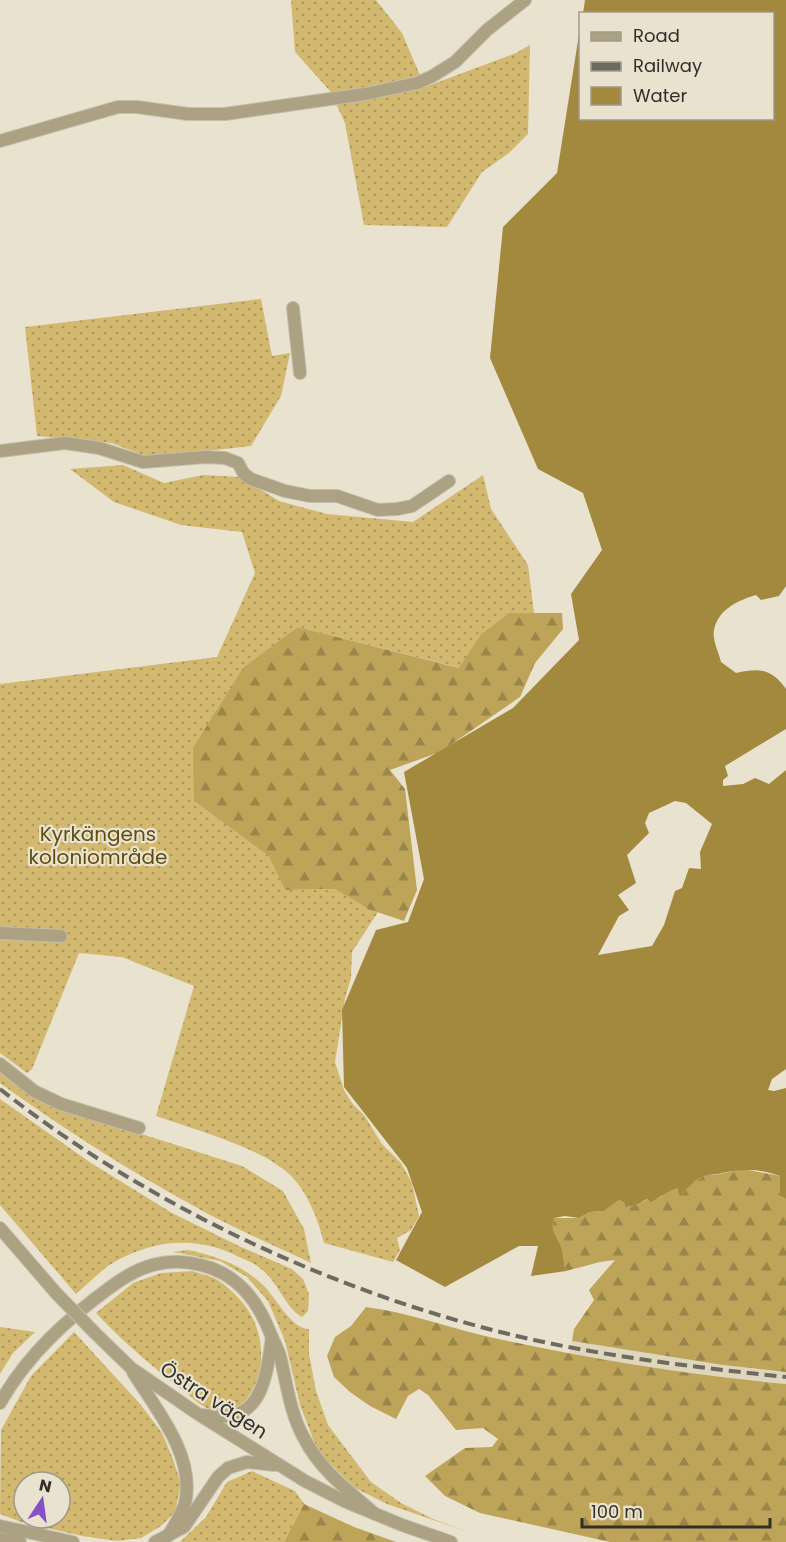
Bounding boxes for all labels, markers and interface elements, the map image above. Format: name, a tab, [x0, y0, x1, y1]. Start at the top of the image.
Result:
legend	[579, 12, 774, 120]
text: Road	[633, 23, 680, 48]
text: Railway	[633, 53, 702, 78]
text: Water	[633, 83, 687, 108]
park label: Kyrkängens koloniområde	[29, 820, 167, 871]
street label: Östra vägen	[155, 1355, 273, 1445]
north arrow	[12, 1470, 72, 1530]
text: N	[37, 1473, 54, 1498]
scale bar	[582, 1491, 770, 1529]
text: 100 m	[591, 1499, 643, 1524]

